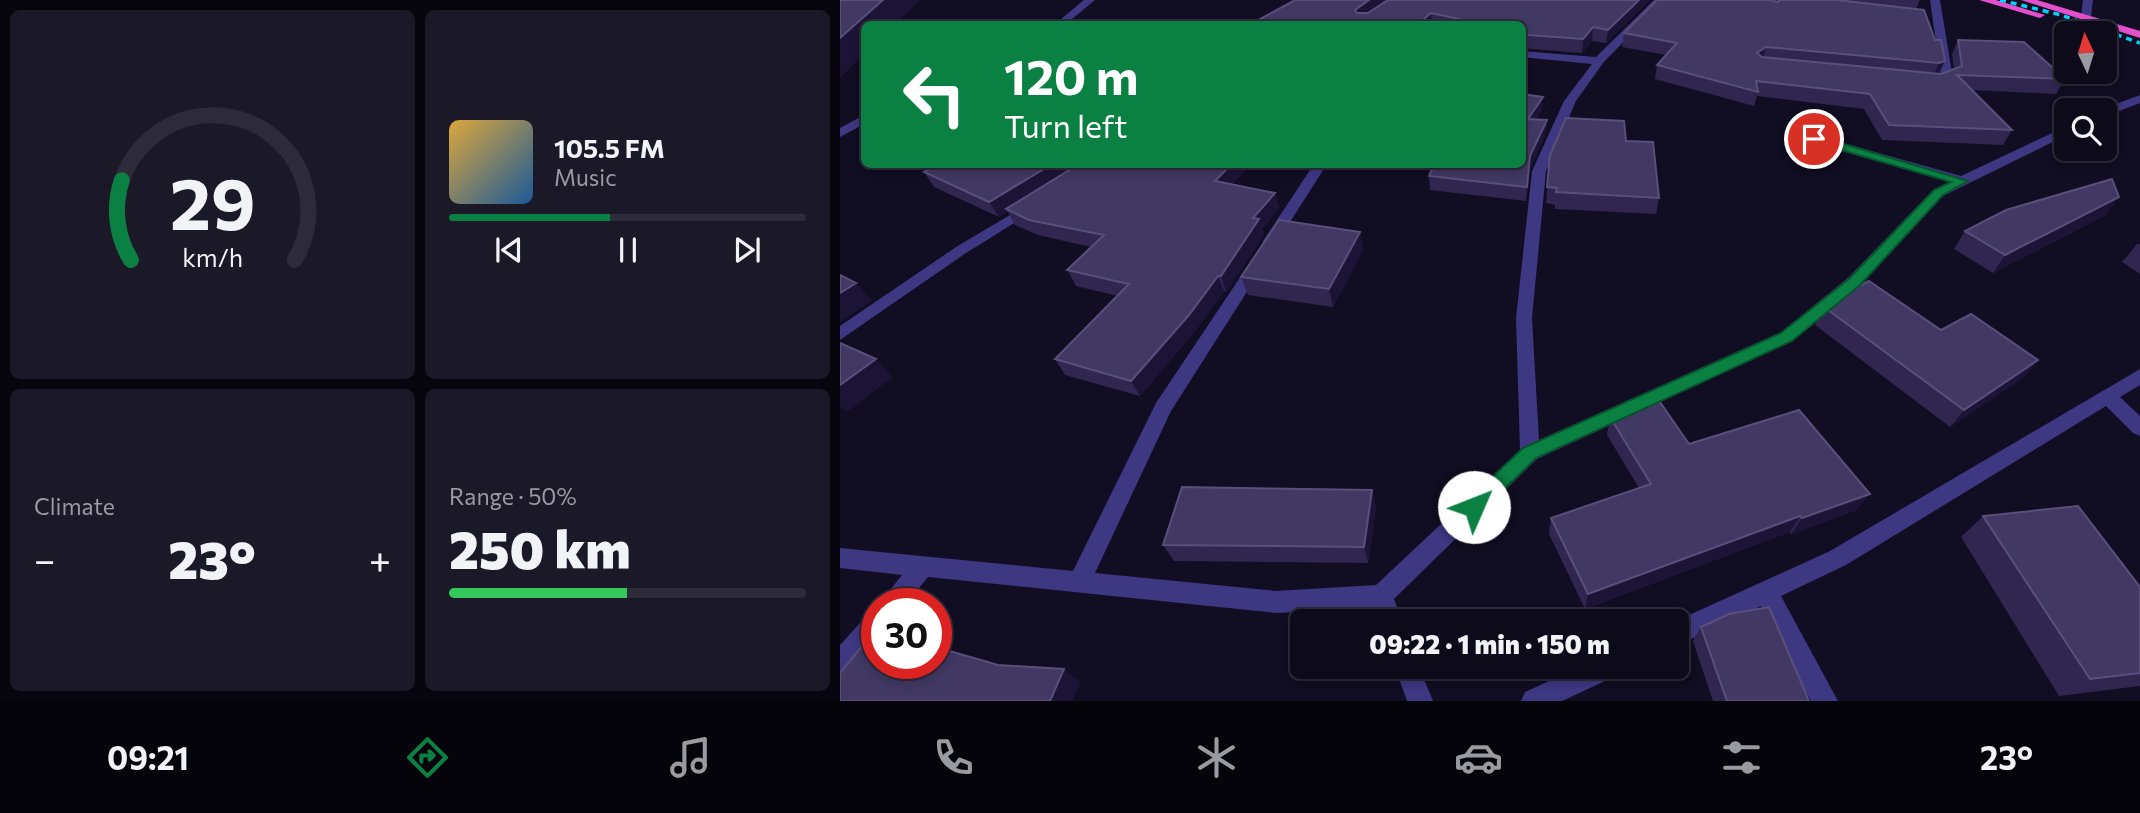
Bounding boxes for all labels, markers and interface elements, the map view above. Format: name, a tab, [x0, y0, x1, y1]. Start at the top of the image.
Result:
north arrow	[2054, 21, 2118, 84]
map controls	[2054, 21, 2117, 161]
text: 120 m	[1004, 45, 1138, 105]
icon: left	[889, 49, 980, 140]
button: search	[2054, 98, 2117, 161]
text: Turn left	[1004, 105, 1128, 145]
pin	[1784, 109, 1844, 169]
icon: arrive	[1795, 120, 1833, 158]
text: 105.5 FM	[554, 132, 665, 163]
text: 29	[170, 157, 255, 246]
text: Music	[554, 163, 617, 191]
icon: previous	[490, 231, 528, 269]
icon: pause	[609, 231, 647, 269]
icon: next	[728, 231, 766, 269]
text: km/h	[182, 242, 243, 272]
position arrow	[1437, 470, 1511, 544]
text: Range · 50%	[449, 482, 577, 510]
text: Climate	[34, 492, 115, 520]
text: 250 km	[449, 516, 631, 580]
text: 23°	[168, 526, 256, 590]
text: −	[34, 535, 56, 582]
text: +	[369, 535, 391, 582]
speed limit sign: 30	[861, 588, 952, 679]
text: 09:22 · 1 min · 150 m	[1369, 628, 1610, 659]
icon: directions	[403, 733, 452, 782]
icon: music	[666, 733, 715, 782]
icon: phone	[929, 733, 978, 782]
icon: climate	[1192, 733, 1241, 782]
icon: car	[1454, 733, 1503, 782]
icon: filters	[1717, 733, 1766, 782]
text: 09:21	[107, 737, 189, 777]
text: 23°	[1980, 737, 2033, 777]

